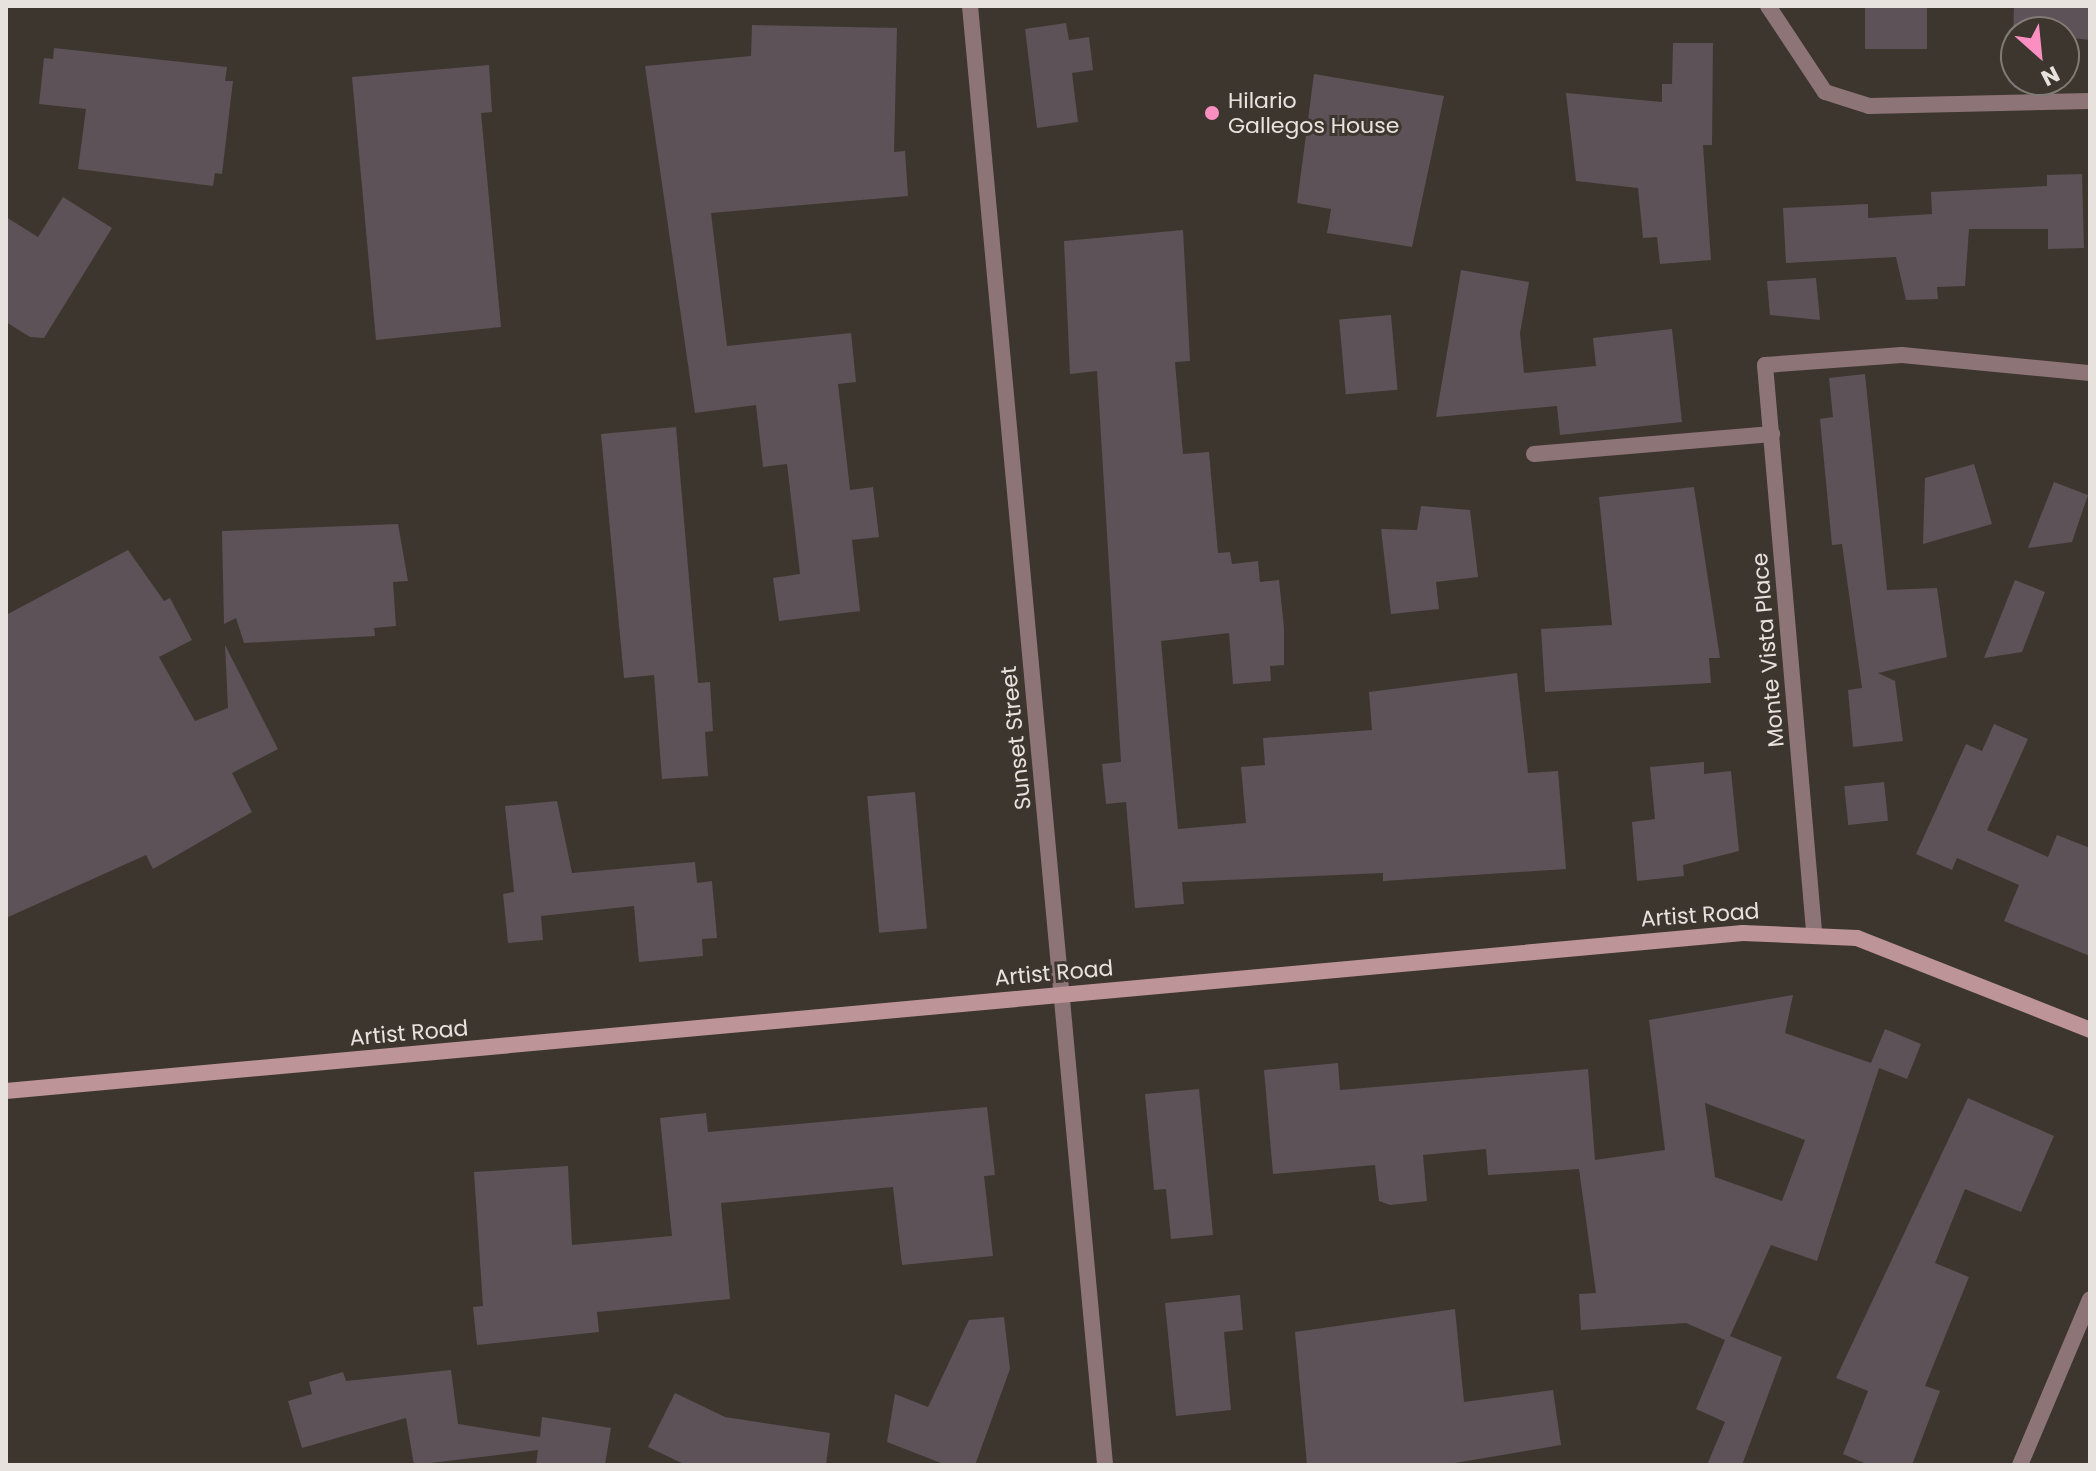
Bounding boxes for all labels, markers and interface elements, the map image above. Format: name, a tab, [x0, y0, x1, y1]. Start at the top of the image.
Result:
north arrow	[2000, 16, 2080, 96]
text: N	[2036, 58, 2065, 94]
place label: Hilario Gallegos House	[1228, 87, 1399, 138]
marker: Hilario Gallegos House	[1203, 104, 1221, 122]
street label: Monte Vista Place	[1746, 552, 1790, 748]
street label: Sunset Street	[995, 665, 1037, 811]
street label: Artist Road	[1640, 898, 1760, 932]
street label: Artist Road	[994, 955, 1114, 991]
street label: Artist Road	[349, 1015, 469, 1051]

